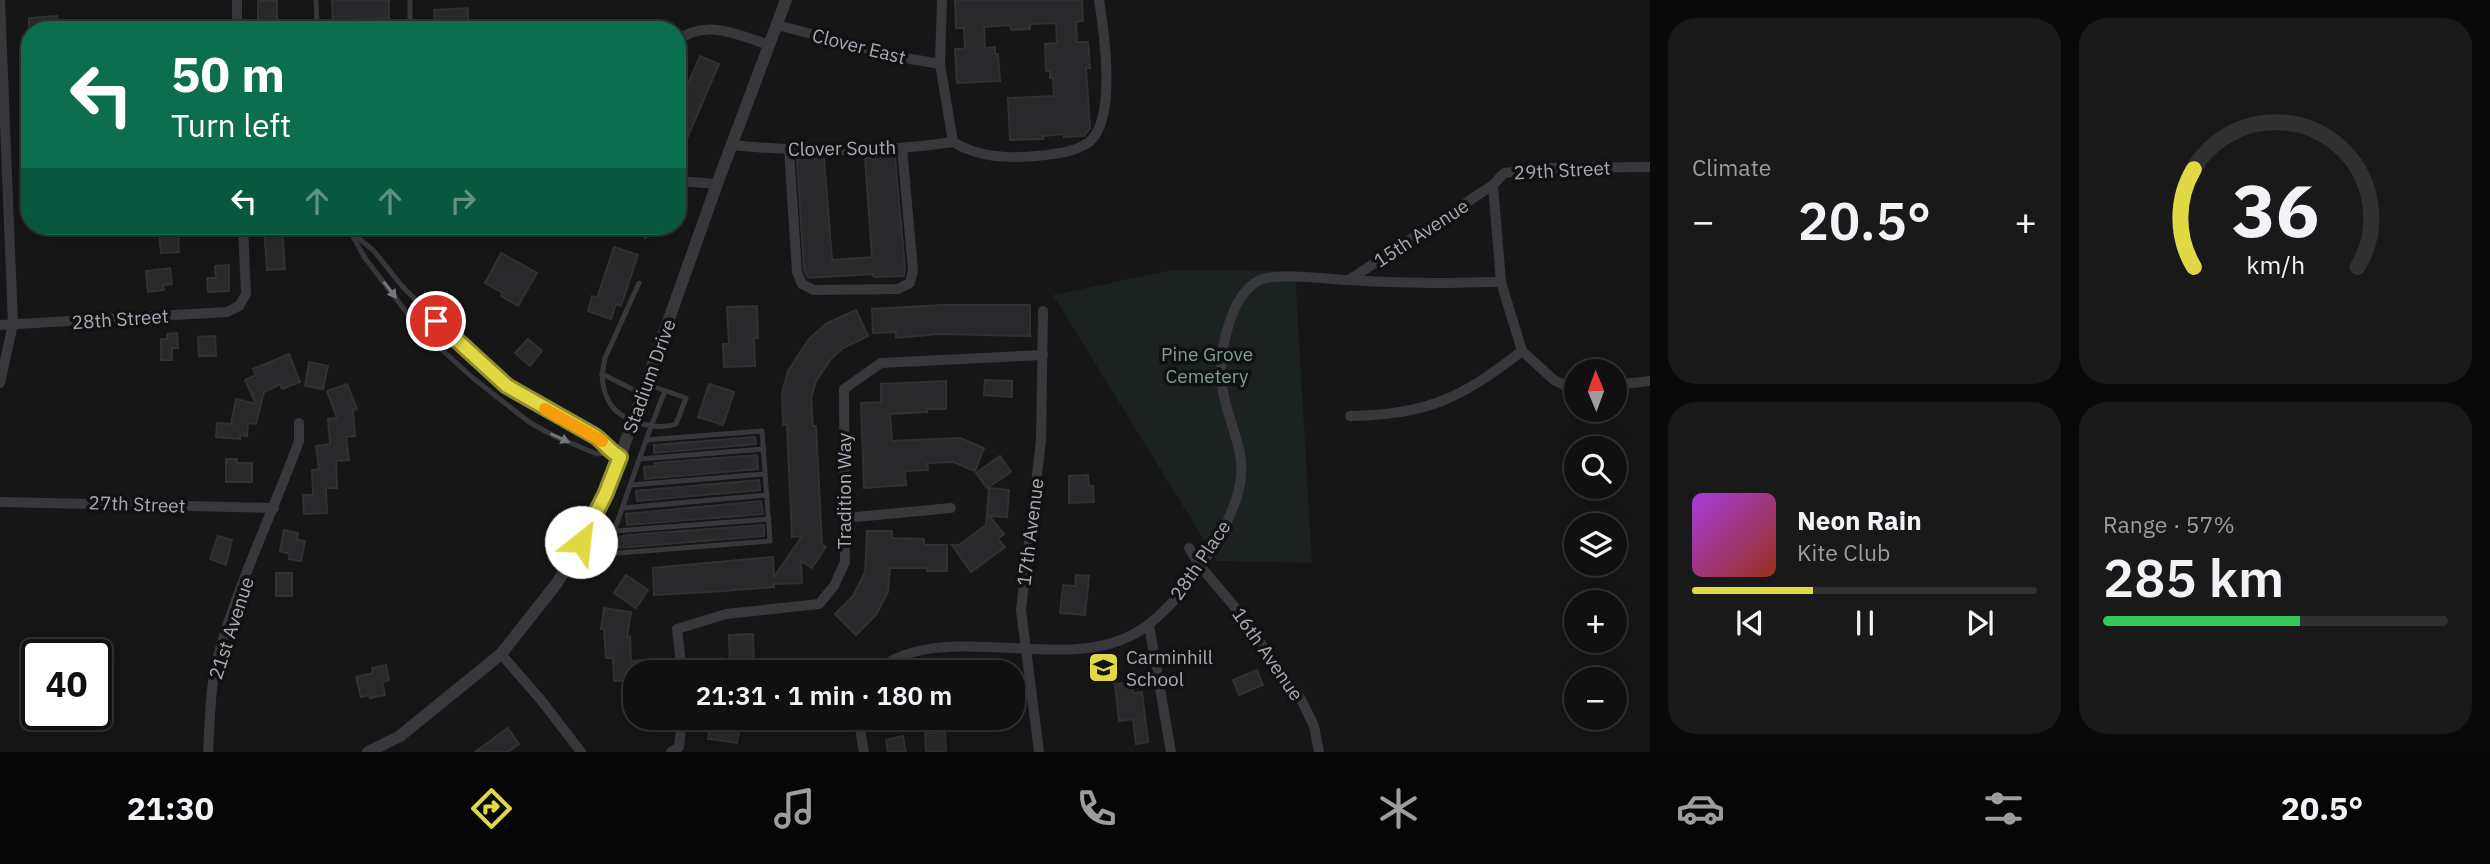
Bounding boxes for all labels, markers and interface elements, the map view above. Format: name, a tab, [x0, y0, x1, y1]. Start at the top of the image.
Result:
street label: Clover East	[810, 23, 908, 69]
text: 50 m	[171, 42, 285, 105]
icon: left	[56, 49, 147, 140]
text: Turn left	[171, 104, 291, 146]
street label: Clover South	[788, 135, 896, 161]
text: Climate	[1692, 152, 1771, 182]
street label: 29th Street	[1513, 155, 1611, 185]
text: 36	[2232, 162, 2319, 257]
icon: left	[225, 182, 263, 220]
icon: ahead	[298, 182, 336, 220]
icon: ahead	[371, 182, 409, 220]
icon: right	[444, 182, 482, 220]
text: 20.5°	[1798, 187, 1931, 254]
street label: 15th Avenue	[1369, 193, 1473, 273]
text: −	[1692, 196, 1715, 245]
text: +	[2014, 196, 2037, 245]
text: km/h	[2246, 248, 2305, 281]
one-way arrow	[382, 281, 396, 299]
pin	[406, 291, 466, 351]
icon: arrive	[417, 302, 455, 340]
street label: 28th Street	[71, 304, 169, 334]
street label: Stadium Drive	[617, 316, 681, 436]
park label: Pine Grove Cemetery	[1161, 342, 1253, 388]
north arrow	[1564, 359, 1628, 422]
map controls	[1564, 359, 1627, 730]
one-way arrow	[550, 432, 570, 444]
street label: Tradition Way	[832, 432, 856, 549]
button: search	[1564, 436, 1627, 499]
street label: 17th Avenue	[1011, 477, 1049, 587]
street label: 27th Street	[88, 490, 186, 518]
text: Neon Rain	[1797, 503, 1922, 537]
position arrow	[544, 505, 618, 579]
text: Range · 57%	[2103, 509, 2235, 539]
button: layers	[1564, 513, 1627, 576]
street label: 28th Place	[1164, 515, 1236, 605]
text: Kite Club	[1797, 537, 1890, 567]
text: 285 km	[2103, 544, 2284, 611]
street label: 21st Avenue	[203, 574, 259, 682]
button: +	[1564, 590, 1627, 653]
street label: 16th Avenue	[1227, 603, 1309, 705]
icon: previous	[1731, 604, 1769, 642]
icon: pause	[1846, 604, 1884, 642]
icon: next	[1961, 604, 1999, 642]
speed limit sign: 40	[21, 639, 112, 730]
place label: Carminhill School	[1126, 645, 1213, 691]
school or university icon: Carminhill School	[1086, 651, 1120, 685]
button: −	[1564, 667, 1627, 730]
text: 21:31 · 1 min · 180 m	[696, 678, 952, 712]
icon: directions	[467, 784, 516, 833]
icon: music	[770, 784, 819, 833]
icon: phone	[1072, 784, 1121, 833]
icon: climate	[1374, 784, 1423, 833]
icon: car	[1676, 784, 1725, 833]
icon: filters	[1979, 784, 2028, 833]
text: 21:30	[127, 787, 214, 829]
text: 20.5°	[2281, 787, 2363, 829]

